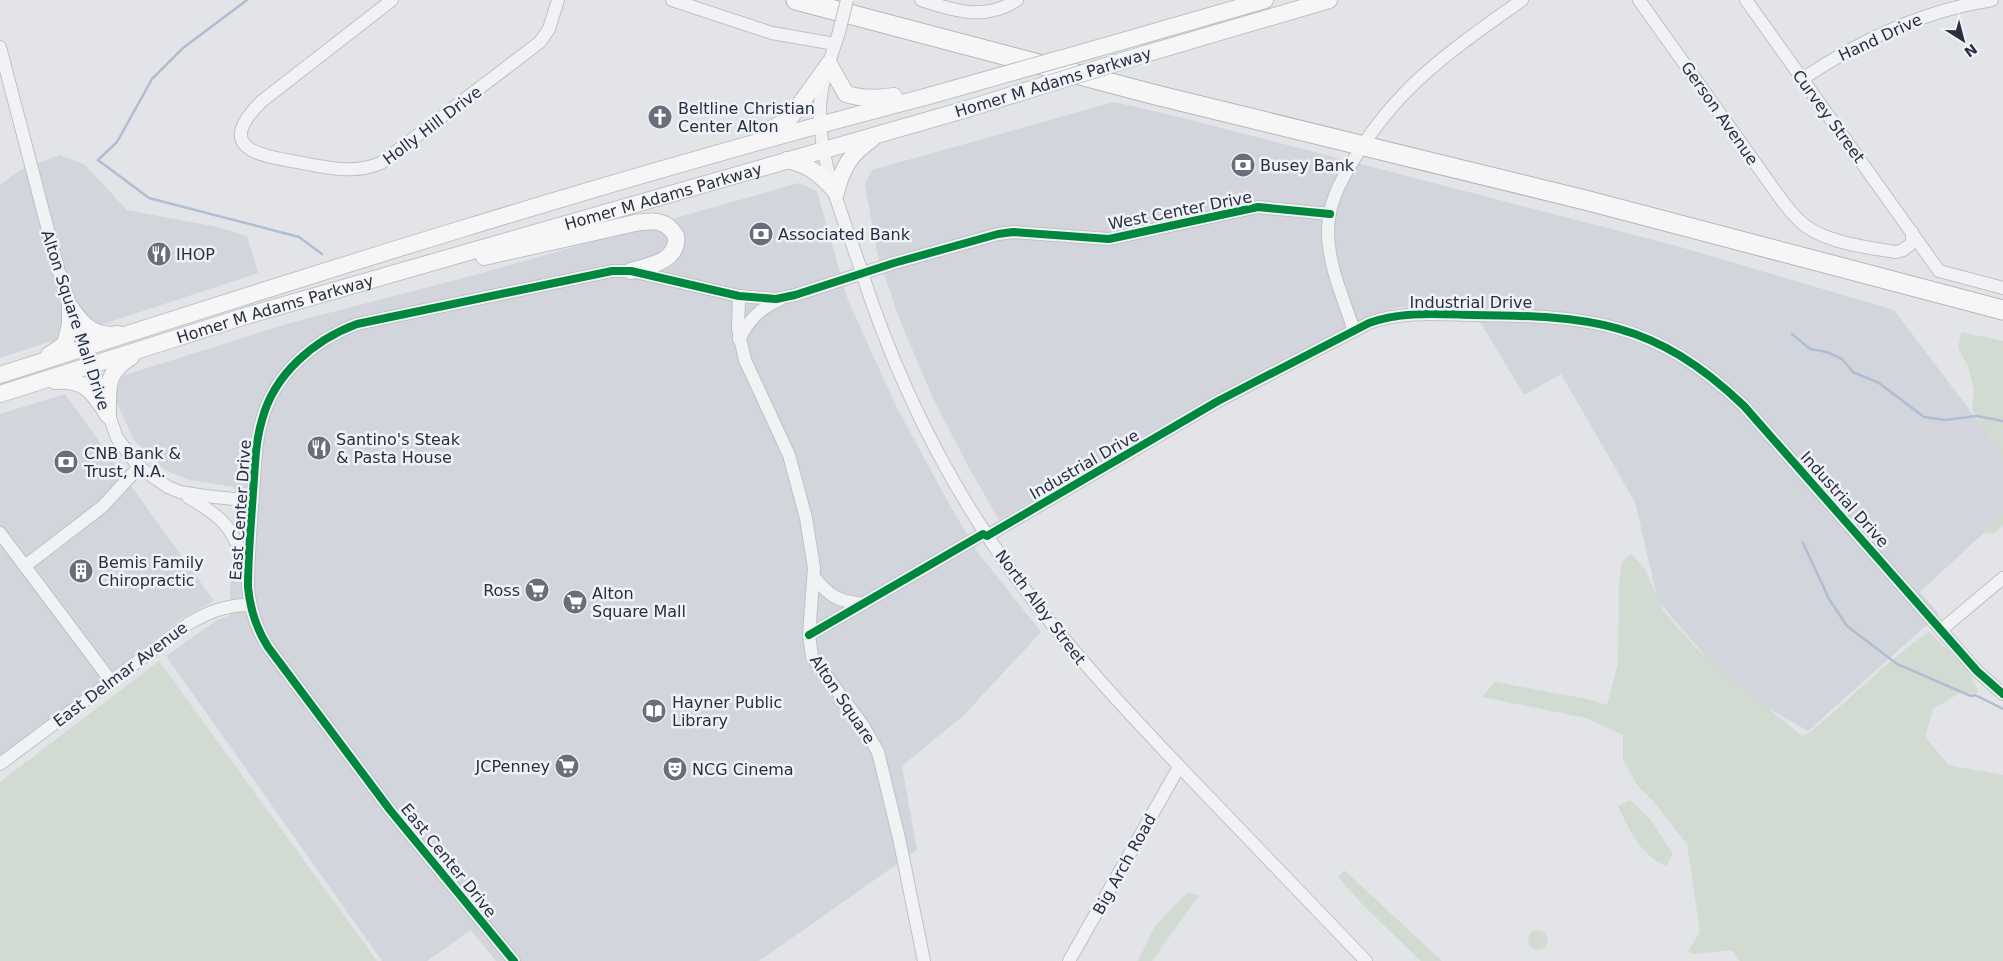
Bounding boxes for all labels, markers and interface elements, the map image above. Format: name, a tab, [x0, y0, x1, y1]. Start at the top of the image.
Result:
street label: Hand Drive	[1835, 10, 1925, 65]
north arrow	[1938, 15, 1988, 65]
text: N	[1961, 41, 1980, 60]
street label: Homer M Adams Parkway	[953, 44, 1154, 121]
street label: Gerson Avenue	[1677, 58, 1762, 169]
street label: Curvey Street	[1788, 66, 1869, 167]
street label: Holly Hill Drive	[379, 82, 485, 169]
place label: Beltline Christian Center Alton	[678, 99, 815, 136]
church icon: Beltline Christian Center Alton	[647, 104, 673, 130]
bank icon: Busey Bank	[1230, 152, 1256, 178]
place label: Busey Bank	[1260, 156, 1355, 175]
street label: Homer M Adams Parkway	[562, 159, 764, 234]
street label: West Center Drive	[1107, 187, 1254, 234]
bank icon: Associated Bank	[748, 221, 774, 247]
place label: Associated Bank	[778, 225, 911, 244]
street label: Alton Square Mall Drive	[37, 228, 114, 413]
restaurant icon: IHOP	[146, 241, 172, 267]
place label: IHOP	[176, 245, 215, 264]
street label: Homer M Adams Parkway	[174, 271, 376, 347]
street label: Industrial Drive	[1410, 293, 1532, 312]
street label: Industrial Drive	[1026, 426, 1142, 503]
place label: Santino's Steak & Pasta House	[336, 430, 461, 467]
restaurant icon: Santino's Steak & Pasta House	[306, 435, 332, 461]
street label: East Center Drive	[226, 439, 255, 581]
place label: CNB Bank & Trust, N.A.	[83, 444, 181, 481]
street label: Industrial Drive	[1796, 447, 1893, 551]
bank icon: CNB Bank & Trust, N.A.	[53, 449, 79, 475]
street label: North Alby Street	[991, 546, 1090, 668]
place label: Bemis Family Chiropractic	[98, 553, 204, 590]
building icon: Bemis Family Chiropractic	[68, 558, 94, 584]
supermarket icon: Ross	[524, 577, 550, 603]
place label: Ross	[483, 581, 520, 600]
place label: Alton Square Mall	[592, 584, 686, 621]
supermarket icon: Alton Square Mall	[562, 589, 588, 615]
street label: East Delmar Avenue	[50, 618, 191, 731]
street label: Alton Square	[806, 651, 879, 747]
place label: Hayner Public Library	[672, 693, 782, 730]
library icon: Hayner Public Library	[641, 698, 667, 724]
supermarket icon: JCPenney	[554, 753, 580, 779]
theatre icon: NCG Cinema	[662, 756, 688, 782]
place label: JCPenney	[475, 757, 550, 776]
place label: NCG Cinema	[692, 760, 794, 779]
street label: East Center Drive	[397, 799, 500, 921]
street label: Big Arch Road	[1089, 811, 1160, 918]

